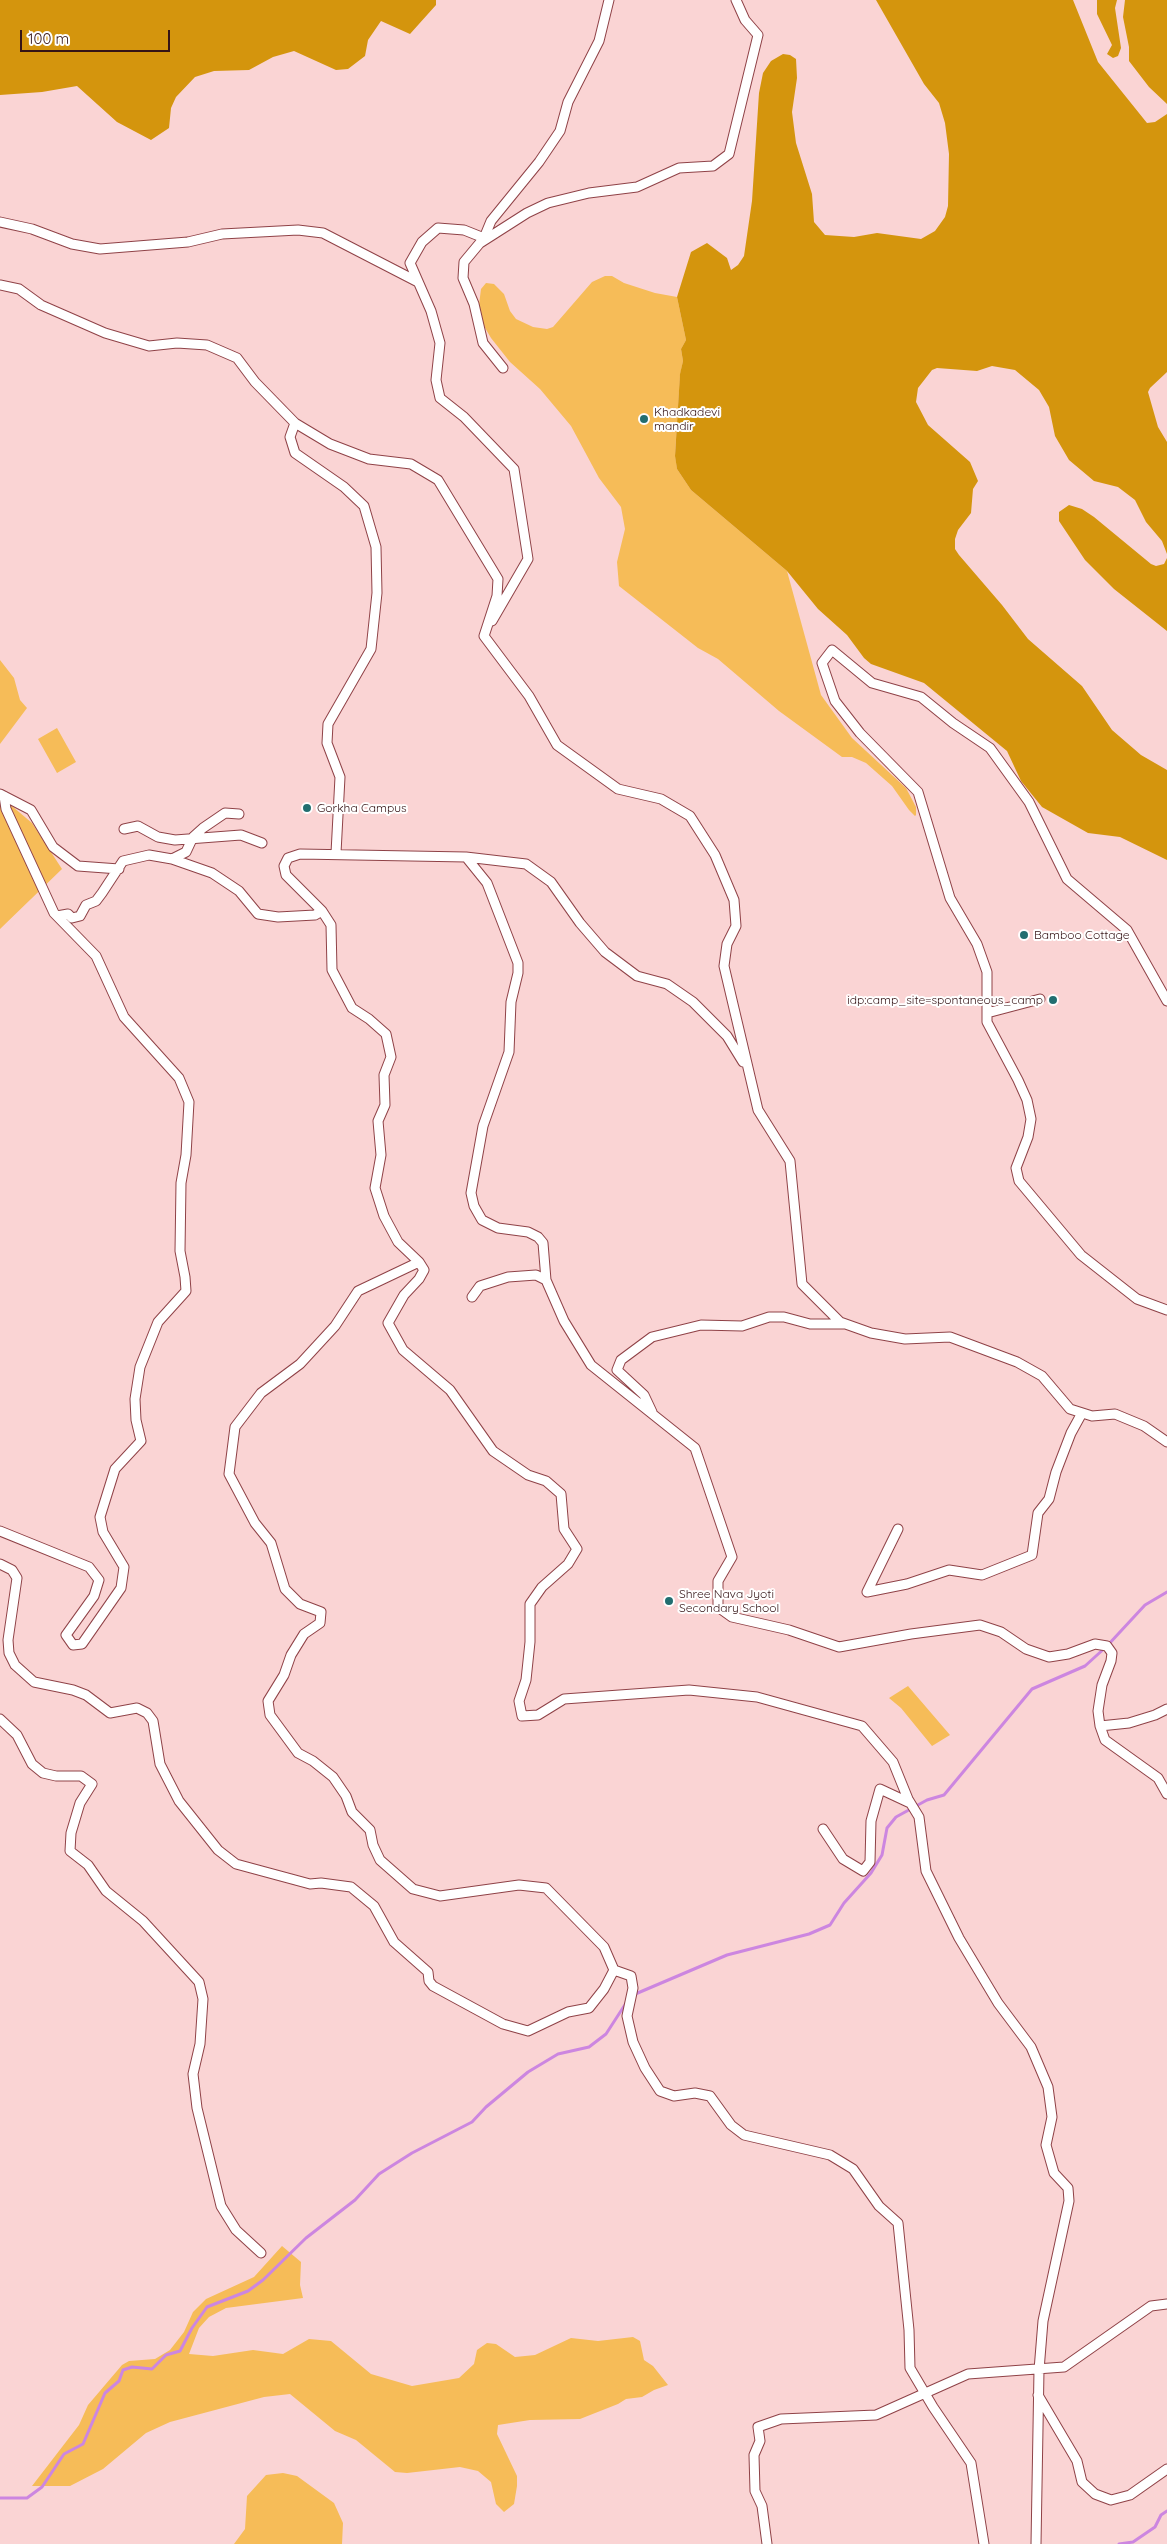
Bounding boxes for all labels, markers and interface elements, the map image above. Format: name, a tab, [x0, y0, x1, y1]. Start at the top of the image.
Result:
scale bar	[22, 20, 172, 52]
text: 100 m	[28, 29, 69, 48]
place label: Khadkadevi mandir	[654, 405, 720, 433]
marker: Khadkadevi mandir	[638, 413, 650, 425]
place label: Gorkha Campus	[317, 801, 407, 815]
marker: Gorkha Campus	[301, 802, 313, 814]
place label: Bamboo Cottage	[1034, 928, 1130, 942]
marker: Bamboo Cottage	[1018, 929, 1030, 941]
place label: idp:camp_site=spontaneous_camp	[847, 993, 1043, 1007]
marker: idp:camp_site=spontaneous_camp	[1047, 994, 1059, 1006]
place label: Shree Nava Jyoti Secondary School	[679, 1587, 779, 1615]
marker: Shree Nava Jyoti Secondary School	[663, 1595, 675, 1607]

